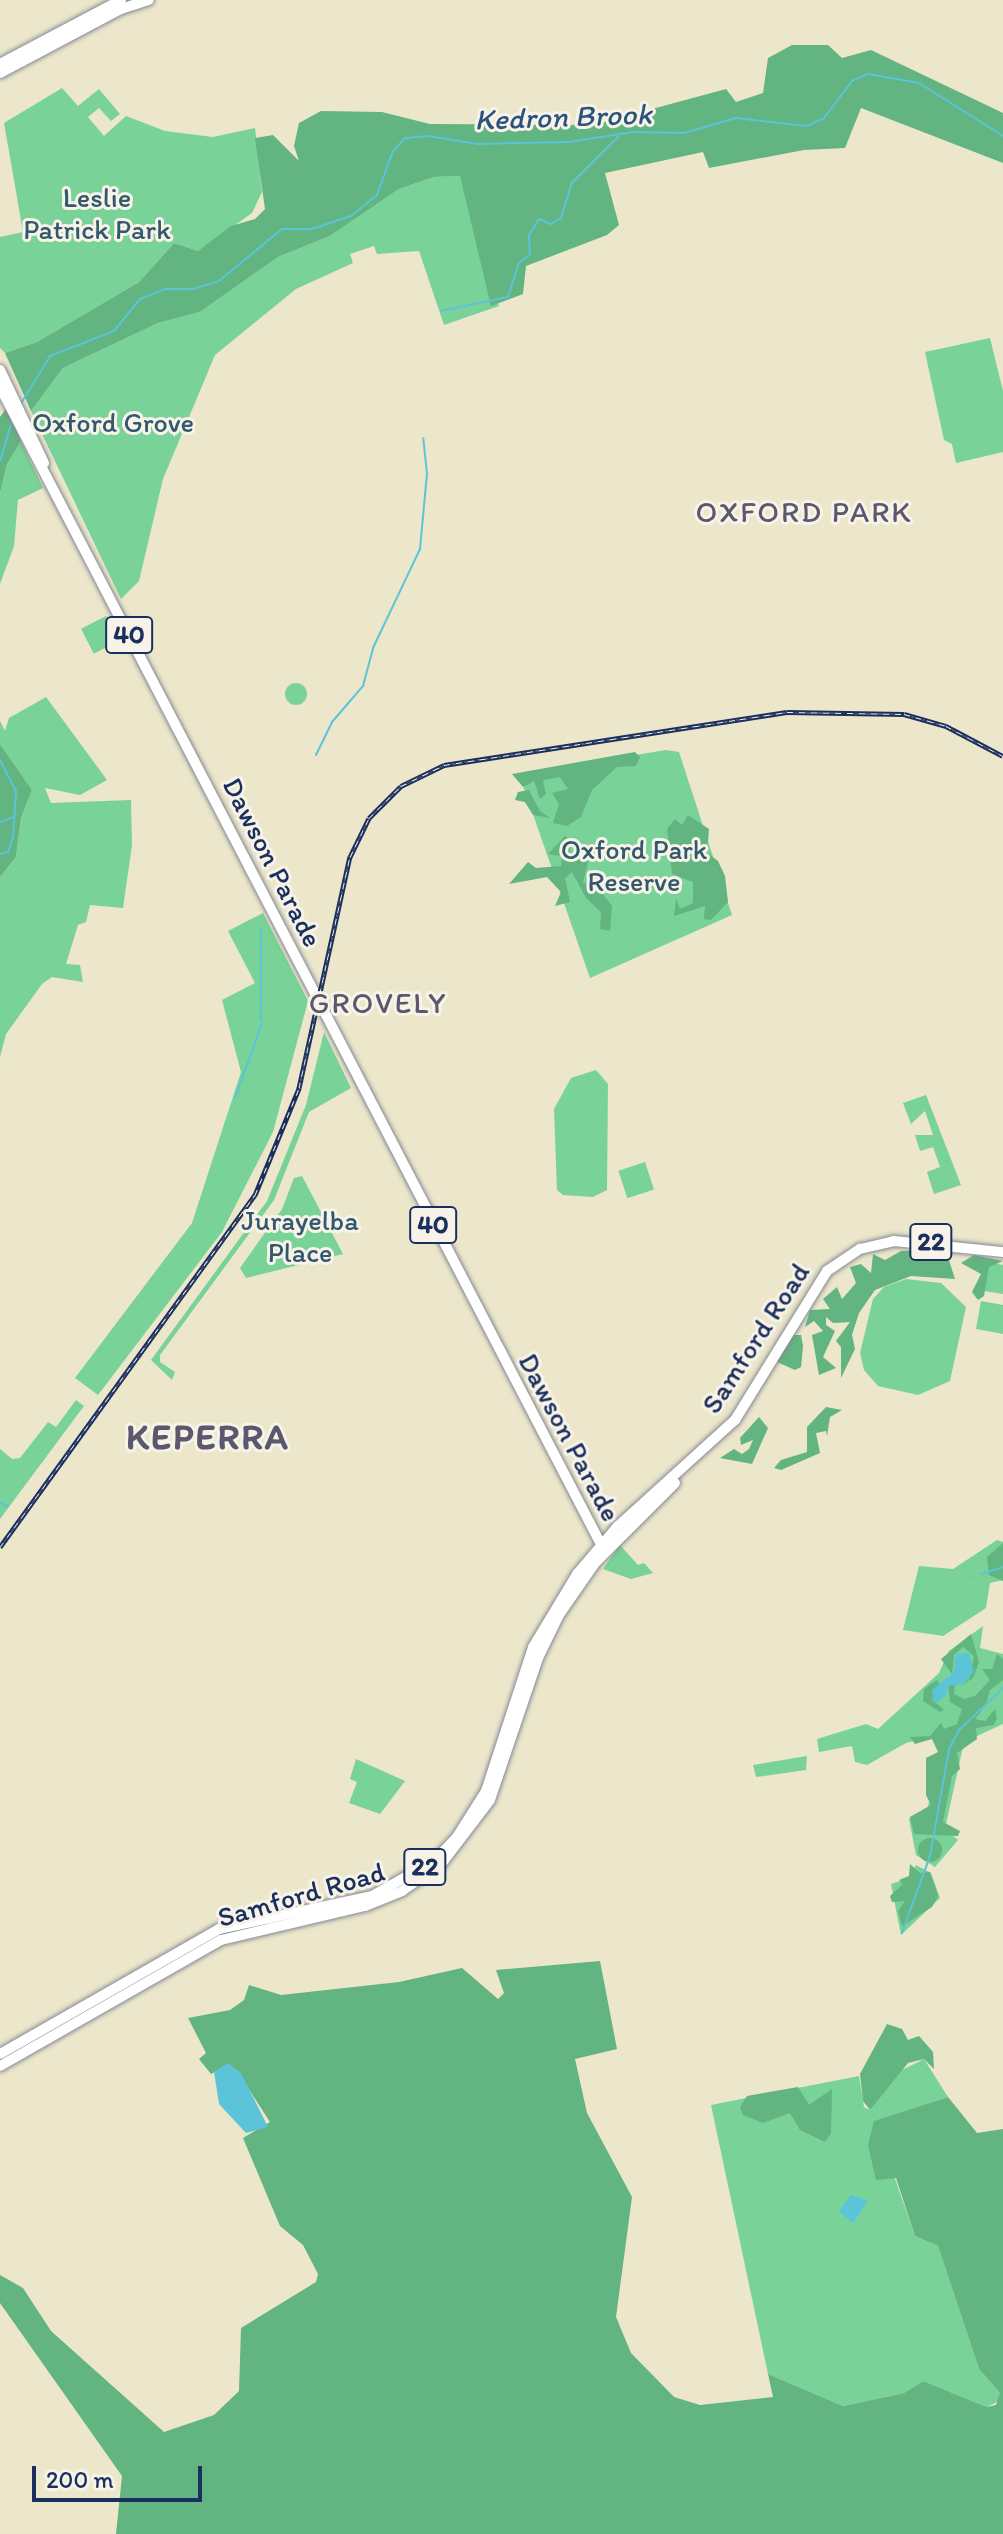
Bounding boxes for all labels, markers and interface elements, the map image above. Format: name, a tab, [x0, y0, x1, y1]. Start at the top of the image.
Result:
water label: Kedron Brook	[474, 96, 652, 138]
park label: Leslie Patrick Park	[24, 180, 170, 246]
park label: Oxford Grove	[32, 405, 194, 439]
district label: OXFORD PARK	[695, 494, 913, 530]
road number: 40	[105, 613, 153, 657]
street label: Dawson Parade	[216, 772, 330, 952]
park label: Oxford Park Reserve	[561, 832, 707, 898]
district label: GROVELY	[307, 985, 449, 1021]
park label: Jurayelba Place	[241, 1203, 359, 1269]
road number: 40	[409, 1203, 457, 1247]
road number: 22	[909, 1220, 953, 1264]
street label: Samford Road	[694, 1257, 816, 1419]
street label: Dawson Parade	[512, 1348, 628, 1526]
district label: KEPERRA	[126, 1415, 290, 1459]
road number: 22	[403, 1845, 447, 1889]
street label: Samford Road	[214, 1854, 388, 1934]
scale bar	[36, 2450, 206, 2500]
text: 200 m	[46, 2465, 114, 2494]

